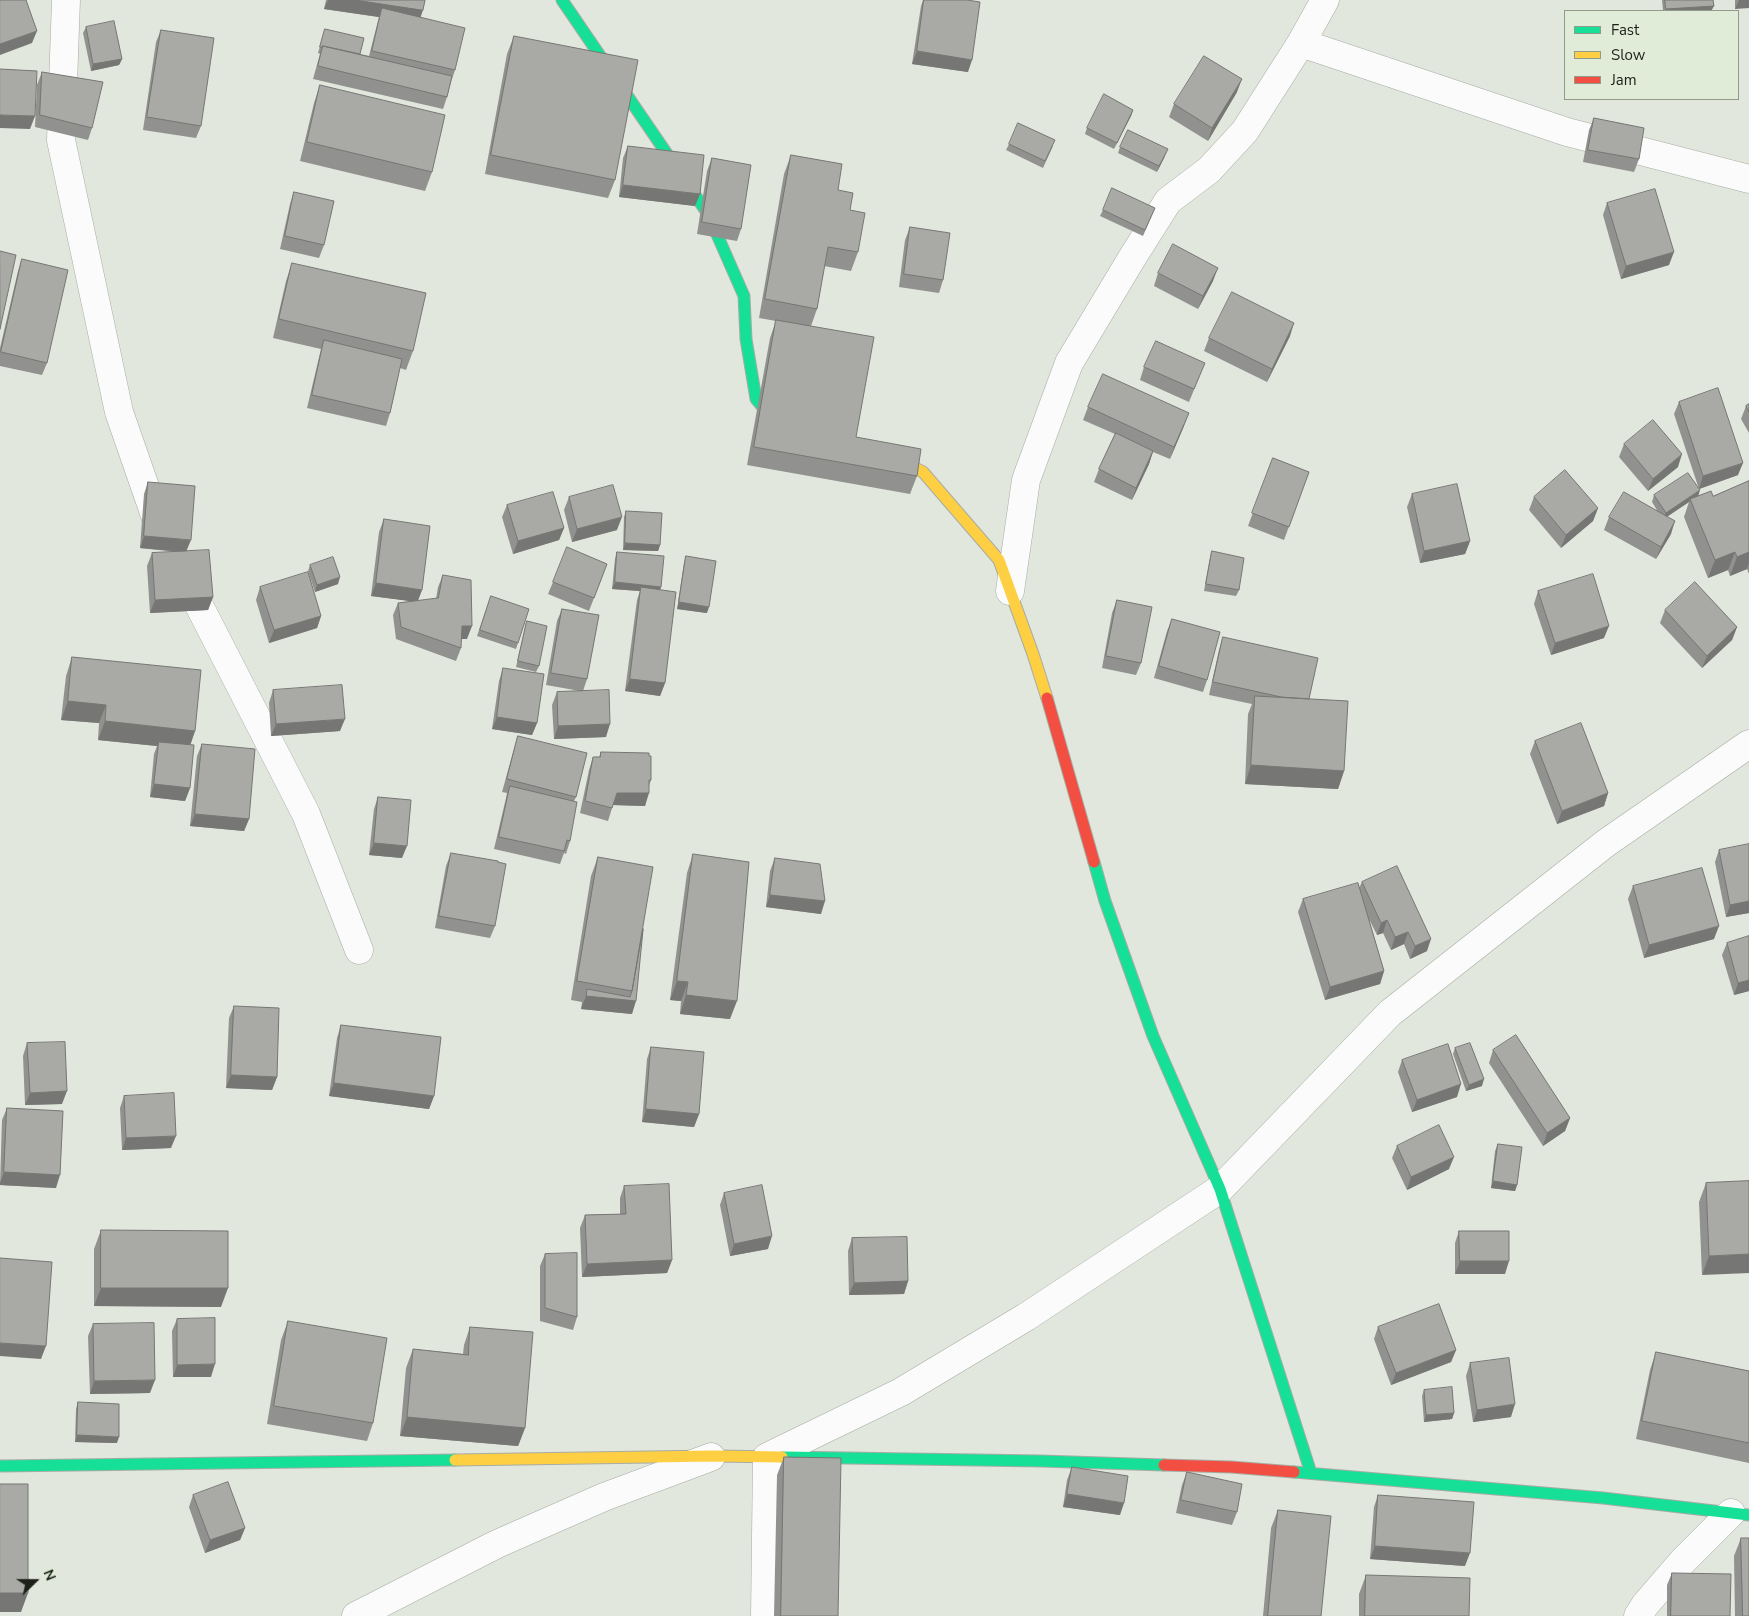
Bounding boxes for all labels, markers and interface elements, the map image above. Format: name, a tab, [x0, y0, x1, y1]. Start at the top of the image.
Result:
legend	[1564, 10, 1739, 100]
text: Fast	[1611, 20, 1639, 40]
text: Slow	[1611, 45, 1645, 65]
text: Jam	[1611, 70, 1637, 90]
north arrow	[10, 1556, 60, 1606]
text: N	[39, 1567, 60, 1584]

